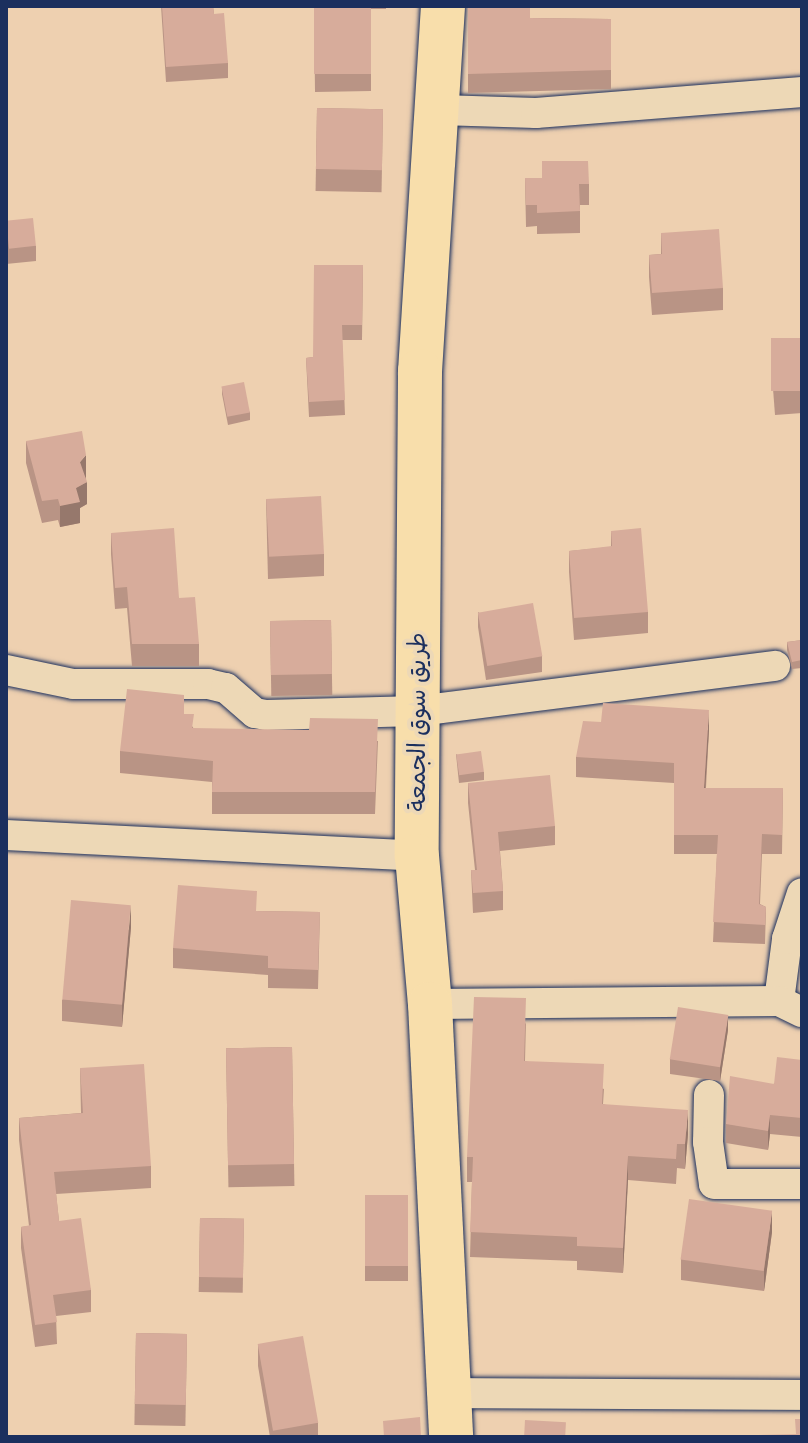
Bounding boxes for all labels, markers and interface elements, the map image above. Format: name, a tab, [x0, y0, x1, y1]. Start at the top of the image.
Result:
street label: طريق سوق الجمعة	[404, 632, 432, 812]

